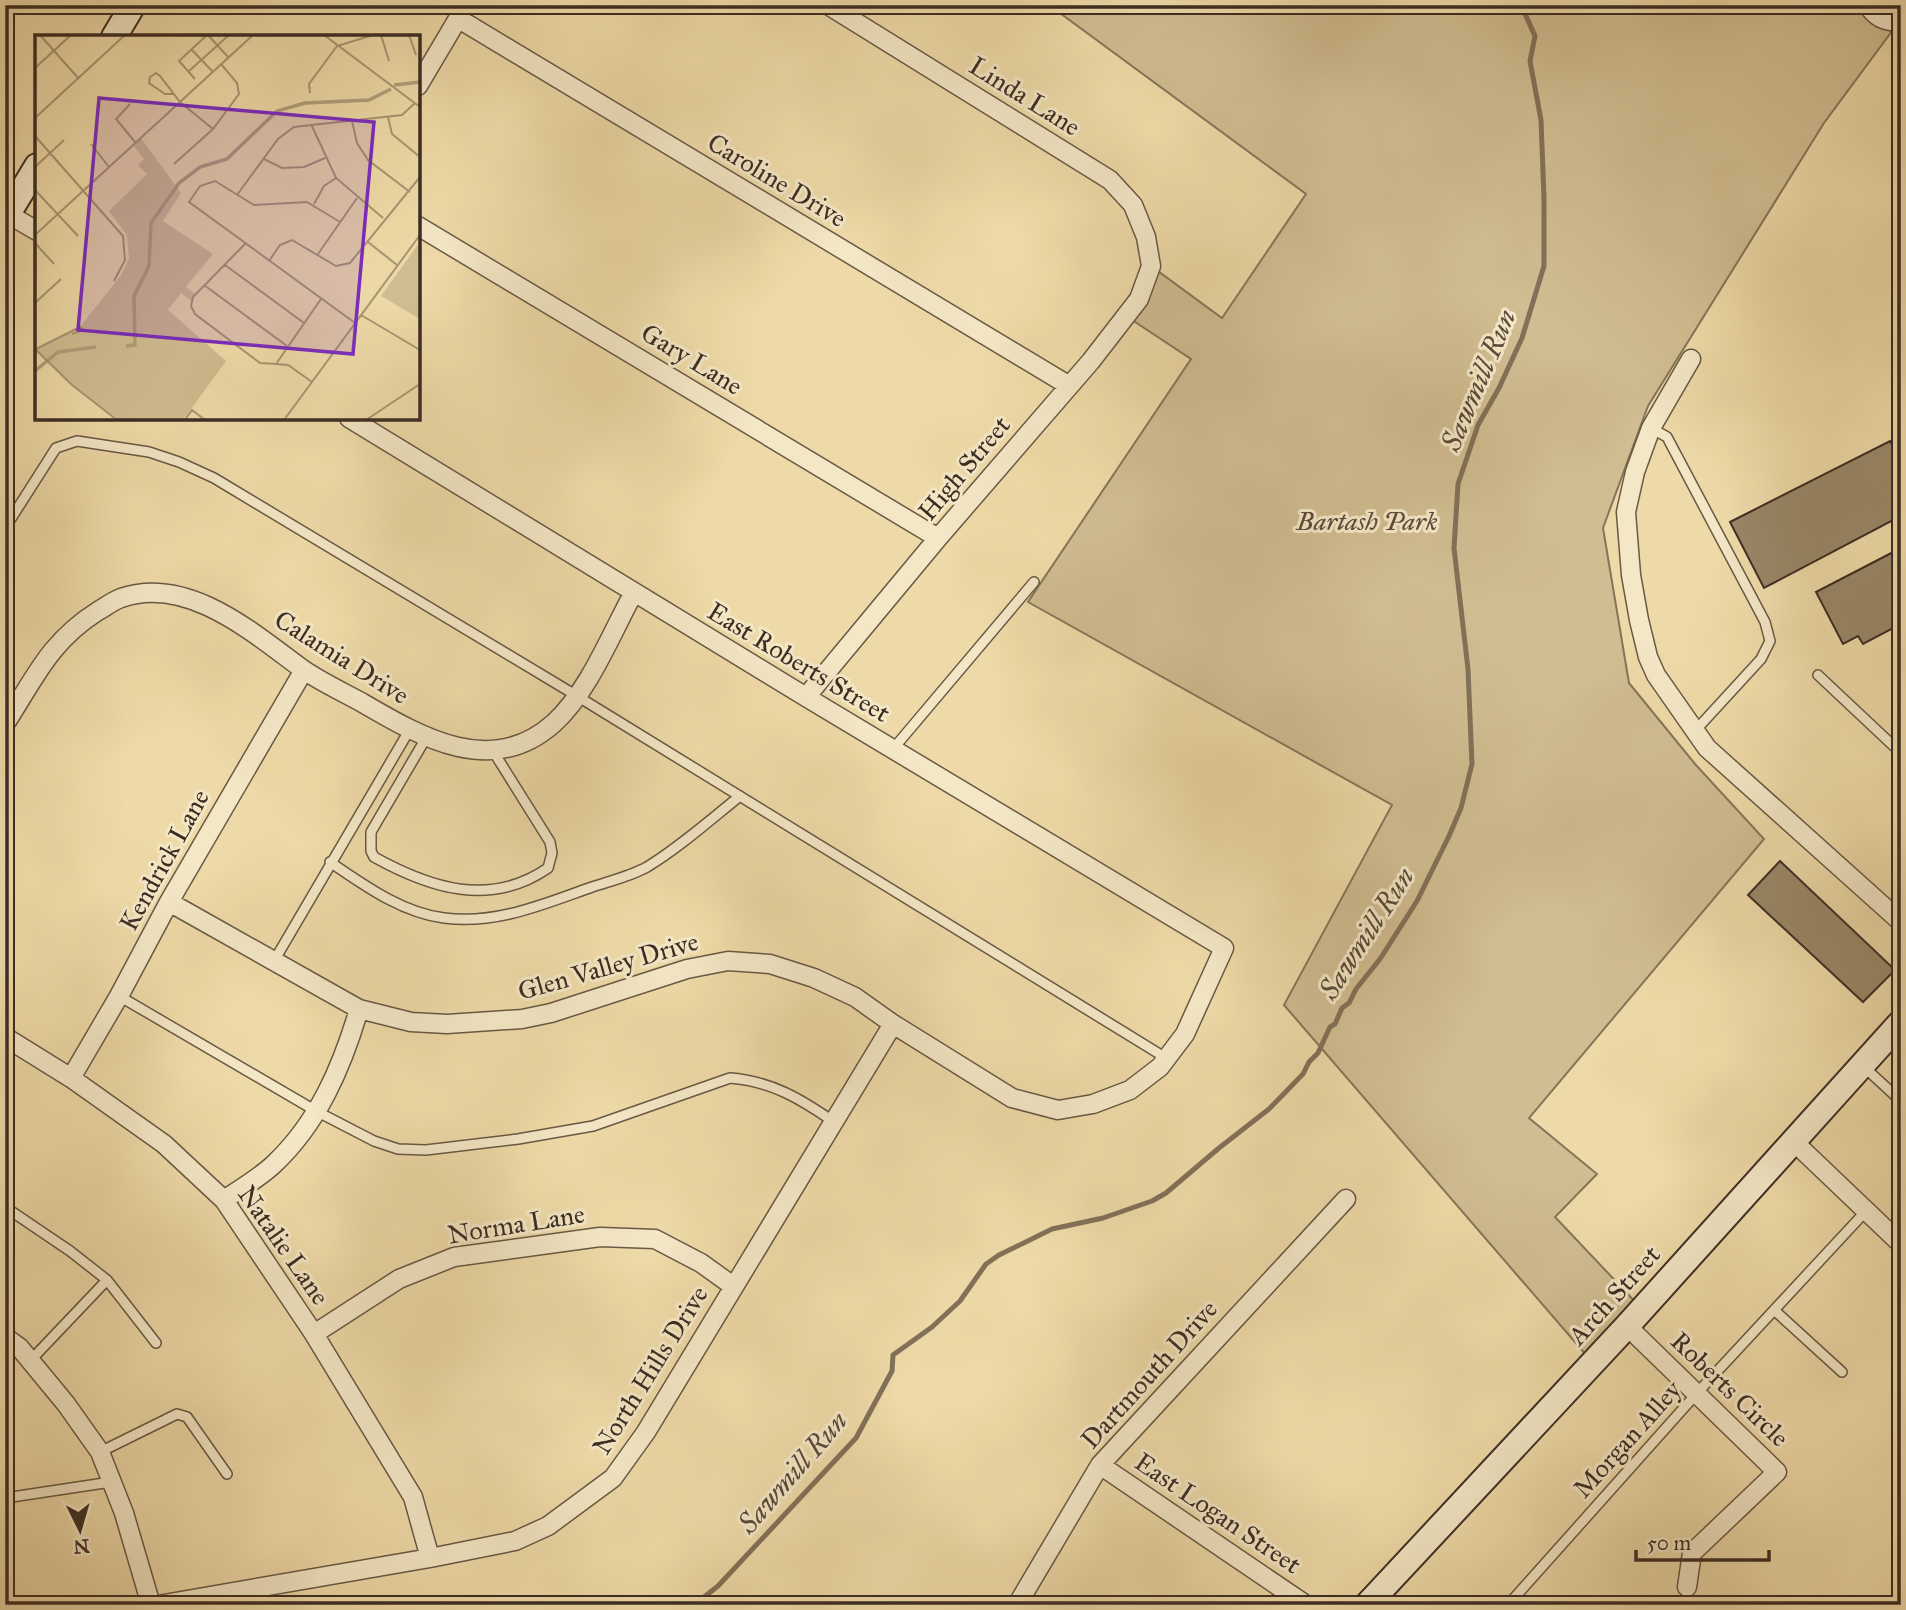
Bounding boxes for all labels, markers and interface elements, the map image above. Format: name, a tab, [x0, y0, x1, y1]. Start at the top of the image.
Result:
inset map	[35, 35, 420, 420]
street label: Linda Lane	[963, 49, 1087, 143]
street label: Caroline Drive	[702, 126, 852, 234]
water label: Sawmill Run	[1433, 304, 1524, 457]
street label: Gary Lane	[635, 316, 749, 402]
street label: High Street	[911, 409, 1017, 527]
park label: Bartash Park	[1295, 505, 1438, 537]
street label: East Roberts Street	[702, 595, 896, 729]
street label: Calamia Drive	[269, 603, 415, 711]
street label: Kendrick Lane	[112, 784, 216, 936]
water label: Sawmill Run	[1310, 860, 1422, 1007]
street label: Glen Valley Drive	[514, 925, 702, 1007]
street label: Natalie Lane	[231, 1179, 337, 1311]
street label: Norma Lane	[445, 1197, 587, 1251]
street label: Arch Street	[1560, 1239, 1667, 1352]
street label: North Hills Drive	[585, 1280, 715, 1460]
street label: Dartmouth Drive	[1074, 1293, 1224, 1455]
street label: Roberts Circle	[1664, 1325, 1796, 1453]
street label: Morgan Alley	[1566, 1373, 1688, 1504]
water label: Sawmill Run	[729, 1404, 855, 1541]
street label: East Logan Street	[1129, 1446, 1307, 1580]
north arrow	[46, 1494, 116, 1564]
scale bar	[1636, 1519, 1770, 1563]
text: 50 m	[1647, 1530, 1692, 1556]
text: N	[72, 1534, 90, 1559]

